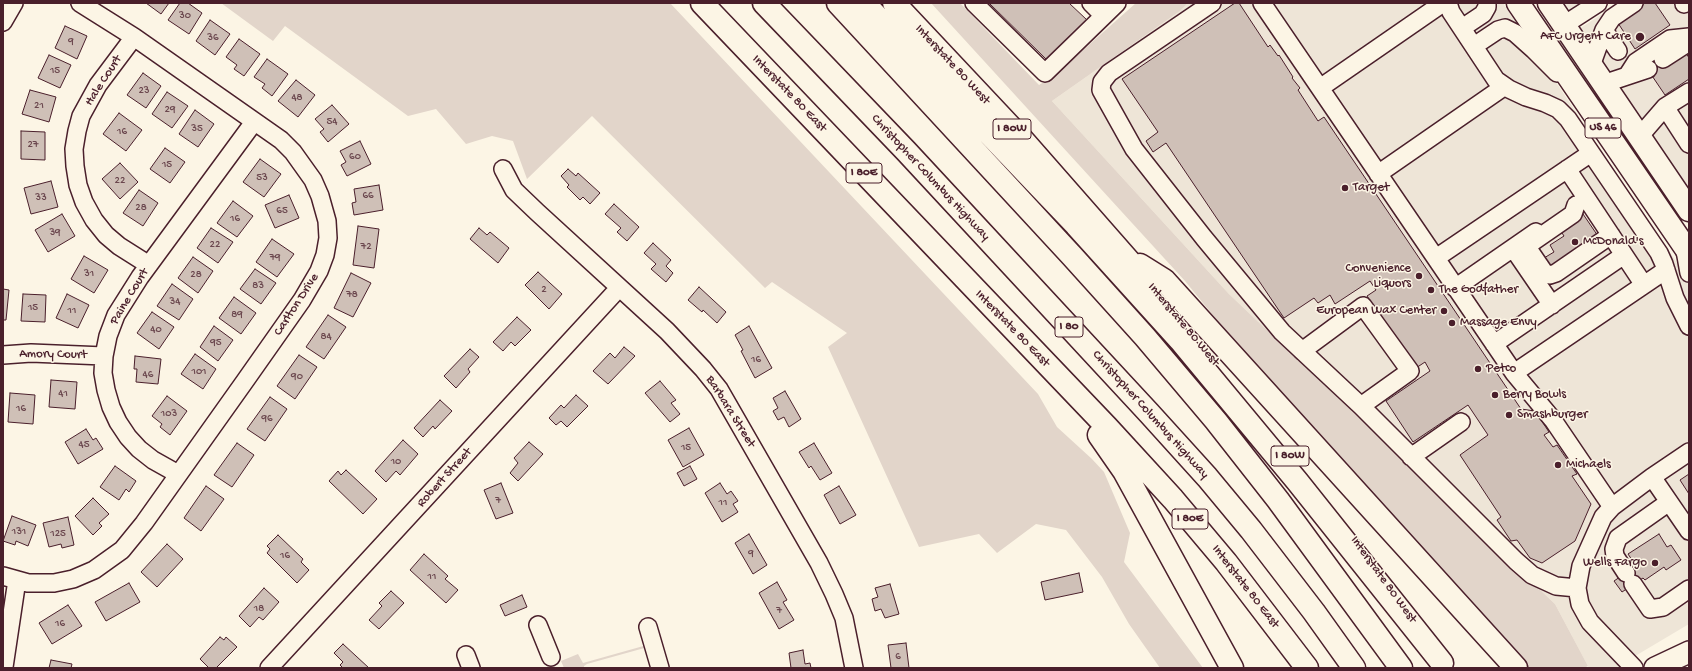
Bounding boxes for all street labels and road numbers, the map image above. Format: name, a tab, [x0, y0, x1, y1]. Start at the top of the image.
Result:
street label: Interstate 80 West	[911, 22, 993, 108]
street label: Interstate 80 East	[748, 52, 830, 136]
street label: Hale Court	[82, 53, 126, 109]
street label: Christopher Columbus Highway	[867, 112, 993, 244]
road number: US 46	[1585, 118, 1621, 138]
road number: I 80W	[993, 119, 1031, 139]
road number: I 80E	[846, 163, 882, 183]
street label: Paine Court	[107, 266, 153, 328]
street label: Carlton Drive	[271, 271, 323, 339]
street label: Interstate 80 West	[1144, 280, 1222, 370]
street label: Interstate 80 East	[971, 287, 1053, 371]
road number: I 80	[1055, 317, 1083, 337]
street label: Amory Court	[19, 347, 87, 363]
street label: Christopher Columbus Highway	[1088, 348, 1212, 482]
street label: Barbara Street	[702, 373, 758, 451]
street label: Robert Street	[414, 445, 476, 511]
road number: I 80W	[1271, 446, 1309, 466]
road number: I 80E	[1172, 509, 1208, 529]
street label: Interstate 80 West	[1346, 533, 1420, 627]
street label: Interstate 80 East	[1208, 542, 1282, 632]

